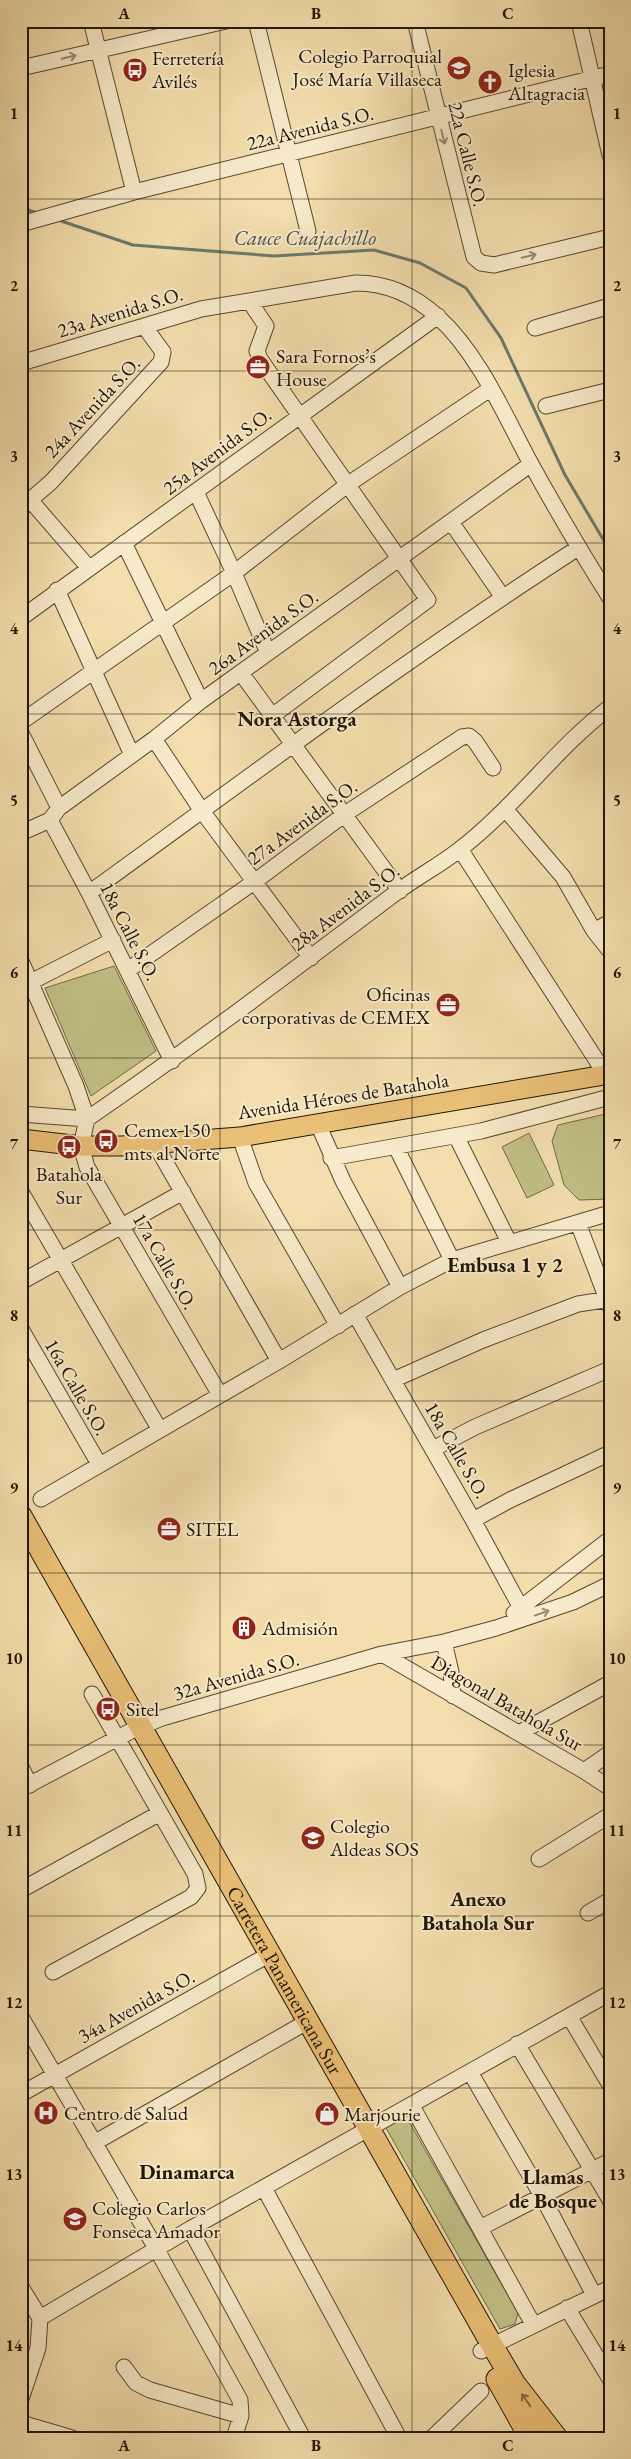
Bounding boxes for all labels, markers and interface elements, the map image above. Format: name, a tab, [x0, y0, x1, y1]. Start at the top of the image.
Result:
text: A	[117, 3, 130, 24]
text: B	[311, 3, 321, 24]
text: C	[502, 3, 514, 24]
place label: Colegio Parroquial José María Villaseca	[290, 43, 442, 92]
place label: Ferretería Avilés	[151, 45, 224, 94]
one-way arrow	[60, 52, 76, 61]
school or university icon: Colegio Parroquial José María Villaseca	[446, 55, 472, 81]
bus stop icon: Ferretería Avilés	[122, 57, 148, 83]
place label: Iglesia Altagracia	[507, 57, 585, 106]
church icon: Iglesia Altagracia	[477, 69, 503, 95]
street label: 22a Calle S.O.	[442, 99, 494, 209]
street label: 22a Avenida S.O.	[244, 100, 376, 156]
text: 1	[10, 103, 18, 124]
text: 1	[613, 103, 621, 124]
one-way arrow	[439, 128, 449, 144]
water label: Cauce Cuajachillo	[234, 224, 376, 251]
one-way arrow	[520, 251, 536, 260]
text: 2	[10, 275, 19, 296]
text: 2	[613, 275, 622, 296]
street label: 23a Avenida S.O.	[54, 281, 186, 343]
place label: Sara Fornos’s House	[276, 343, 376, 392]
street label: 24a Avenida S.O.	[38, 351, 146, 463]
office icon: Sara Fornos’s House	[245, 354, 271, 380]
street label: 25a Avenida S.O.	[157, 402, 277, 500]
text: 3	[10, 446, 18, 467]
text: 3	[613, 446, 621, 467]
street label: 26a Avenida S.O.	[203, 583, 323, 681]
text: 4	[10, 618, 19, 639]
text: 4	[613, 618, 622, 639]
district label: Nora Astorga	[237, 705, 358, 732]
street label: 27a Avenida S.O.	[242, 773, 362, 871]
text: 5	[10, 790, 18, 811]
text: 5	[613, 790, 621, 811]
street label: 28a Avenida S.O.	[285, 858, 405, 956]
street label: 18a Calle S.O.	[94, 877, 166, 985]
text: 6	[10, 962, 19, 983]
text: 6	[613, 962, 622, 983]
place label: Oficinas corporativas de CEMEX	[242, 981, 430, 1030]
office icon: Oficinas corporativas de CEMEX	[435, 992, 461, 1018]
street label: Avenida Héroes de Batahola	[235, 1066, 450, 1126]
place label: Cemex 150 mts al Norte	[124, 1117, 220, 1166]
bus stop icon: Cemex 150 mts al Norte	[93, 1128, 119, 1154]
text: 7	[10, 1133, 19, 1154]
text: 7	[613, 1133, 622, 1154]
bus stop icon: Batahola Sur	[56, 1134, 82, 1160]
place label: Batahola Sur	[36, 1161, 102, 1210]
street label: 17a Calle S.O.	[127, 1208, 203, 1314]
district label: Embusa 1 y 2	[447, 1251, 563, 1278]
text: 8	[10, 1305, 18, 1326]
text: 8	[613, 1305, 621, 1326]
street label: 16a Calle S.O.	[39, 1334, 115, 1440]
street label: 18a Calle S.O.	[419, 1397, 495, 1503]
text: 9	[10, 1477, 19, 1498]
text: 9	[613, 1477, 622, 1498]
office icon: SITEL	[156, 1516, 182, 1542]
place label: SITEL	[186, 1516, 239, 1542]
one-way arrow	[534, 1607, 550, 1617]
building icon: Admisión	[231, 1615, 257, 1641]
place label: Admisión	[261, 1615, 339, 1641]
street label: 32a Avenida S.O.	[170, 1646, 302, 1706]
text: 10	[6, 1648, 23, 1669]
text: 10	[609, 1648, 626, 1669]
street label: Diagonal Batahola Sur	[426, 1649, 588, 1757]
bus stop icon: Sitel	[95, 1696, 121, 1722]
place label: Sitel	[126, 1696, 159, 1722]
place label: Colegio Aldeas SOS	[329, 1813, 419, 1862]
text: 11	[6, 1820, 22, 1841]
text: 11	[609, 1820, 625, 1841]
school or university icon: Colegio Aldeas SOS	[300, 1825, 326, 1851]
street label: Carretera Panamericana Sur	[221, 1881, 349, 2079]
district label: Anexo Batahola Sur	[422, 1885, 534, 1936]
street label: 34a Avenida S.O.	[73, 1963, 199, 2049]
text: 12	[6, 1992, 23, 2013]
text: 12	[609, 1992, 626, 2013]
hospital icon: Centro de Salud	[33, 2100, 59, 2126]
place label: Centro de Salud	[64, 2100, 189, 2126]
shop icon: Marjourie	[314, 2101, 340, 2127]
place label: Marjourie	[344, 2101, 421, 2127]
district label: Dinamarca	[139, 2158, 236, 2185]
district label: Llamas de Bosque	[509, 2163, 597, 2214]
text: 13	[6, 2164, 22, 2185]
text: 13	[609, 2164, 625, 2185]
place label: Colegio Carlos Fonseca Amador	[92, 2195, 220, 2244]
school or university icon: Colegio Carlos Fonseca Amador	[62, 2206, 88, 2232]
text: 14	[6, 2335, 23, 2356]
text: 14	[609, 2335, 626, 2356]
one-way arrow	[521, 2393, 531, 2407]
text: A	[117, 2435, 130, 2456]
text: B	[311, 2435, 321, 2456]
text: C	[502, 2435, 514, 2456]

